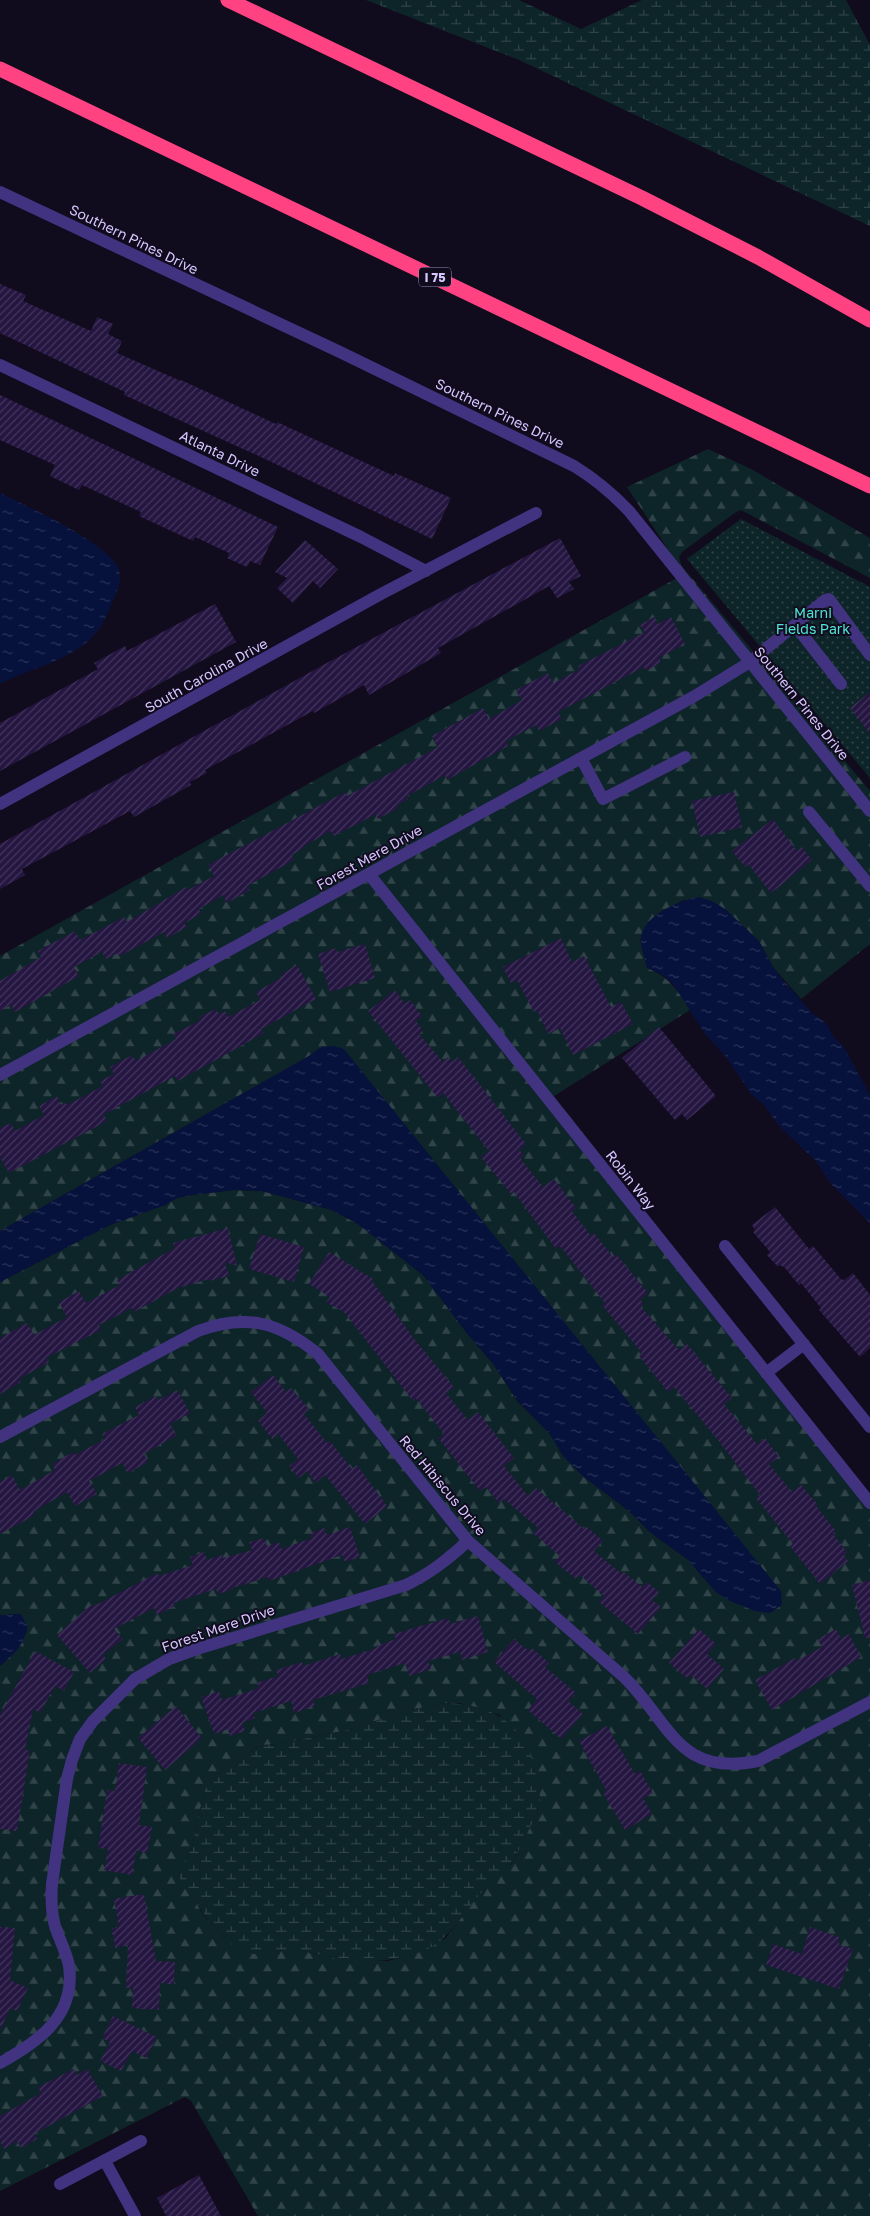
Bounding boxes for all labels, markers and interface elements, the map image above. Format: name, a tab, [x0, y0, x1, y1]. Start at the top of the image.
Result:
street label: Southern Pines Drive	[67, 200, 201, 278]
road number: I 75	[419, 268, 451, 286]
street label: Southern Pines Drive	[433, 374, 567, 452]
street label: Atlanta Drive	[177, 426, 263, 480]
park label: Marni Fields Park	[776, 604, 850, 637]
street label: South Carolina Drive	[142, 634, 270, 716]
street label: Southern Pines Drive	[751, 643, 853, 763]
street label: Forest Mere Drive	[313, 821, 425, 893]
street label: Robin Way	[603, 1147, 660, 1213]
street label: Red Hibiscus Drive	[396, 1431, 490, 1539]
street label: Forest Mere Drive	[159, 1601, 277, 1655]

